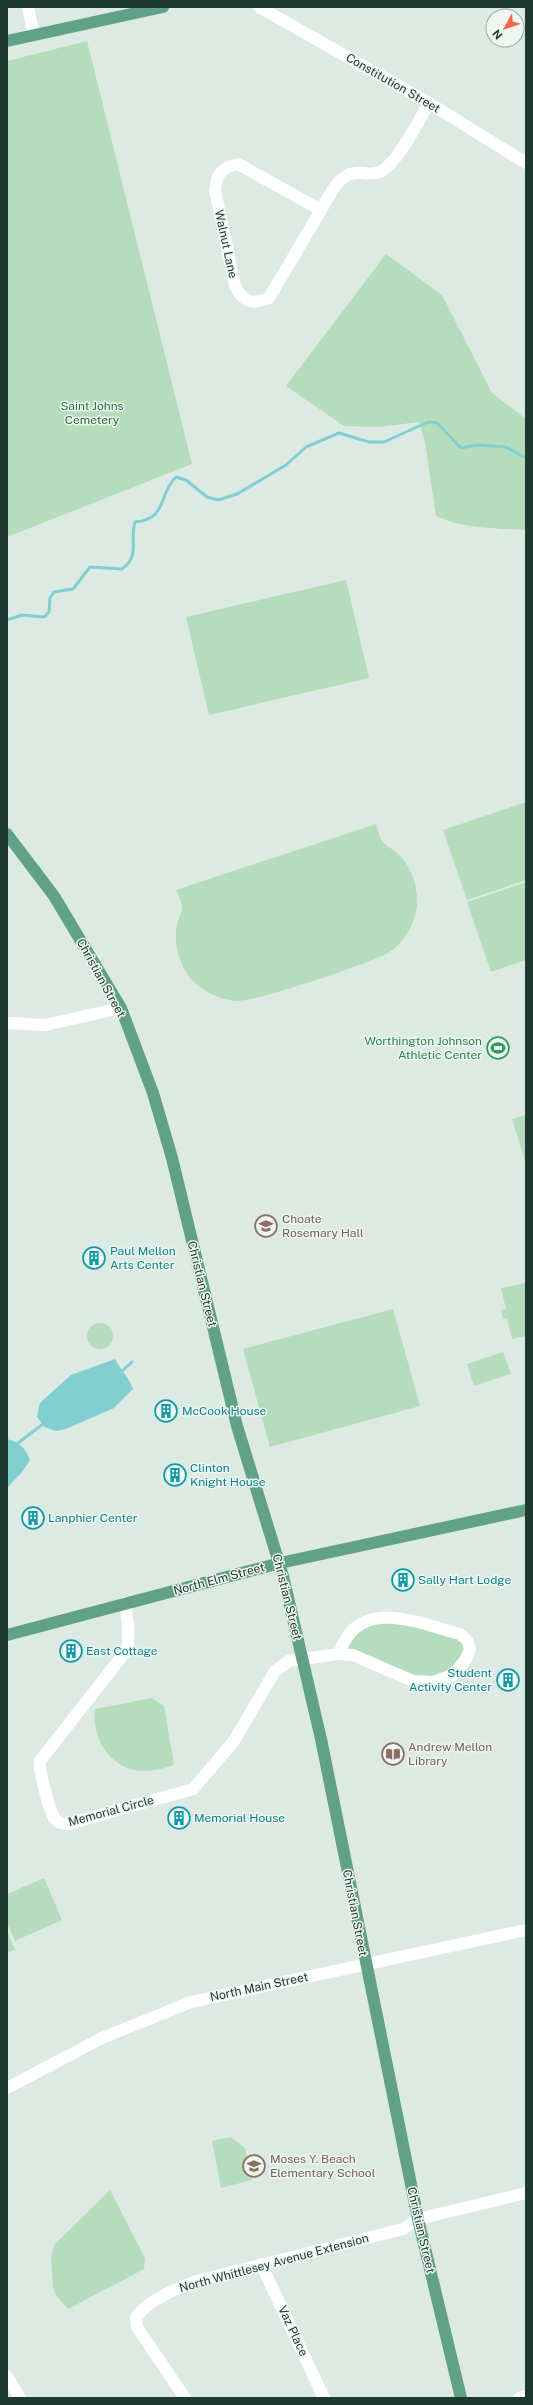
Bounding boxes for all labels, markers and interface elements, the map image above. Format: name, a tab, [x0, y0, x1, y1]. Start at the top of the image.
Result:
north arrow	[485, 8, 525, 48]
text: N	[490, 27, 505, 42]
street label: Constitution Street	[343, 50, 443, 116]
street label: Walnut Lane	[212, 208, 240, 280]
park label: Saint Johns Cemetery	[60, 399, 124, 427]
street label: Christian Street	[74, 936, 129, 1020]
place label: Worthington Johnson Athletic Center	[365, 1034, 482, 1062]
sports icon: Worthington Johnson Athletic Center	[485, 1035, 511, 1061]
place label: Choate Rosemary Hall	[282, 1212, 364, 1240]
school or university icon: Choate Rosemary Hall	[253, 1213, 279, 1239]
street label: Christian Street	[185, 1240, 220, 1329]
place label: Paul Mellon Arts Center	[110, 1244, 176, 1272]
building icon: Paul Mellon Arts Center	[81, 1245, 107, 1271]
building icon: McCook House	[153, 1398, 179, 1424]
place label: McCook House	[182, 1404, 266, 1418]
place label: Clinton Knight House	[190, 1461, 266, 1489]
building icon: Clinton Knight House	[162, 1462, 188, 1488]
building icon: Lanphier Center	[20, 1505, 46, 1531]
place label: Lanphier Center	[48, 1511, 138, 1525]
street label: Christian Street	[270, 1553, 305, 1642]
street label: North Elm Street	[172, 1560, 267, 1598]
building icon: Sally Hart Lodge	[390, 1567, 416, 1593]
place label: Sally Hart Lodge	[418, 1573, 512, 1587]
building icon: East Cottage	[58, 1638, 84, 1664]
place label: East Cottage	[86, 1644, 158, 1658]
place label: Student Activity Center	[409, 1666, 492, 1694]
building icon: Student Activity Center	[495, 1667, 521, 1693]
place label: Andrew Mellon Library	[408, 1740, 492, 1768]
library icon: Andrew Mellon Library	[380, 1741, 406, 1767]
street label: Memorial Circle	[67, 1793, 155, 1829]
building icon: Memorial House	[166, 1805, 192, 1831]
place label: Memorial House	[194, 1811, 285, 1825]
street label: Christian Street	[340, 1868, 370, 1958]
street label: North Main Street	[209, 1970, 310, 2004]
place label: Moses Y. Beach Elementary School	[270, 2152, 376, 2180]
school or university icon: Moses Y. Beach Elementary School	[241, 2153, 267, 2179]
street label: Christian Street	[404, 2186, 438, 2275]
street label: North Whittlesey Avenue Extension	[178, 2231, 370, 2295]
street label: Vaz Place	[275, 2304, 311, 2359]

